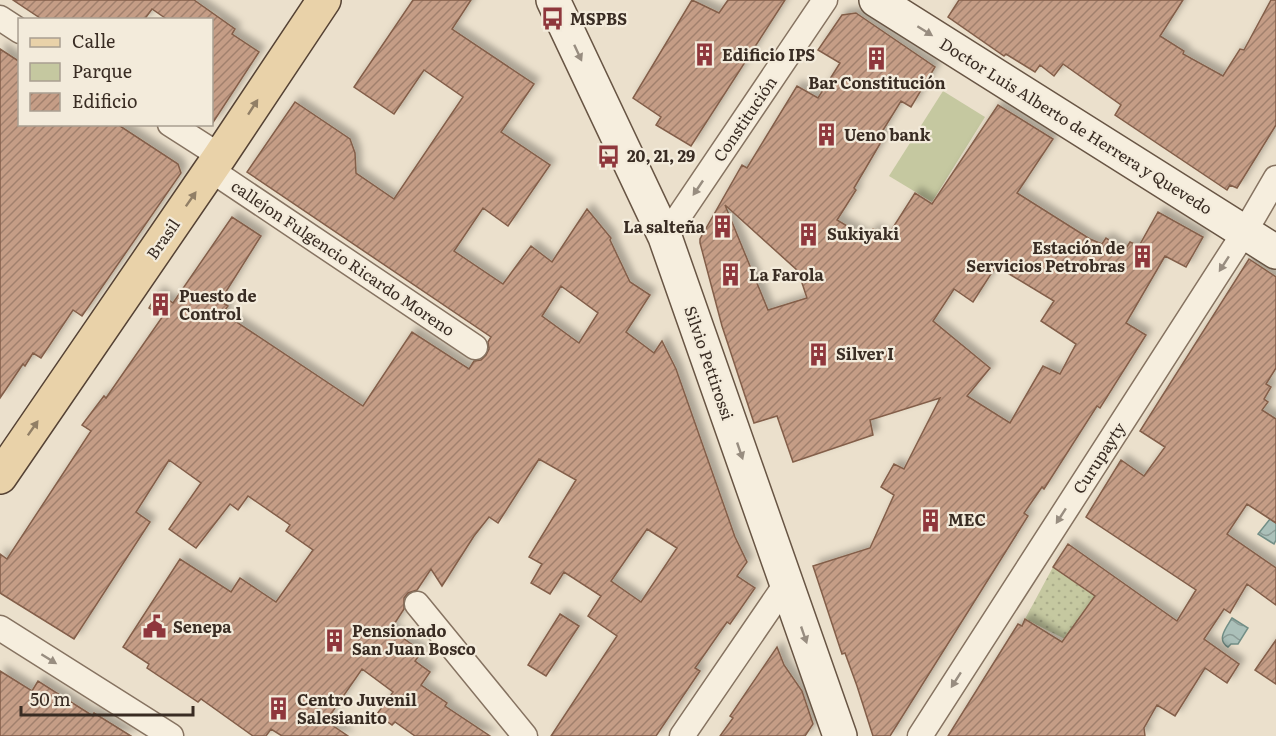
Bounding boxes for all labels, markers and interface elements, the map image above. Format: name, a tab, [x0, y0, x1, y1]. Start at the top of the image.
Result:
bus stop icon: MSPBS	[539, 6, 565, 32]
place label: MSPBS	[570, 6, 627, 30]
legend	[18, 18, 213, 126]
one-way arrow	[917, 26, 933, 37]
text: Calle	[72, 27, 115, 54]
street label: Doctor Luis Alberto de Herrera y Quevedo	[936, 31, 1218, 219]
building icon: Edificio IPS	[691, 42, 717, 68]
place label: Edificio IPS	[722, 42, 815, 66]
one-way arrow	[574, 44, 583, 61]
building icon: Bar Constitución	[864, 45, 890, 71]
text: Parque	[72, 57, 132, 84]
street label: Constitución	[707, 70, 782, 166]
place label: Bar Constitución	[808, 70, 946, 94]
text: Edificio	[72, 87, 138, 114]
one-way arrow	[247, 99, 258, 116]
building icon: Ueno bank	[813, 122, 839, 148]
place label: Ueno bank	[844, 122, 931, 146]
bus stop icon: 20, 21, 29	[596, 143, 622, 169]
place label: 20, 21, 29	[627, 143, 695, 167]
street label: callejon Fulgencio Ricardo Moreno	[227, 173, 460, 341]
one-way arrow	[692, 179, 704, 195]
one-way arrow	[185, 191, 197, 207]
street label: Brasil	[140, 213, 185, 264]
place label: La salteña	[623, 214, 706, 238]
building icon: La salteña	[710, 214, 736, 240]
building icon: Sukiyaki	[796, 221, 822, 247]
place label: Sukiyaki	[827, 221, 899, 245]
place label: Estación de Servicios Petrobras	[966, 235, 1125, 277]
building icon: Estación de Servicios Petrobras	[1130, 244, 1156, 270]
one-way arrow	[1219, 256, 1230, 272]
building icon: La Farola	[718, 262, 744, 288]
place label: La Farola	[749, 262, 825, 286]
place label: Puesto de Control	[179, 283, 257, 325]
building icon: Puesto de Control	[148, 292, 174, 318]
street label: Silvio Pettirossi	[679, 302, 741, 423]
building icon: Silver I	[805, 341, 831, 367]
place label: Silver I	[836, 341, 894, 365]
street label: Curupayty	[1066, 416, 1131, 498]
one-way arrow	[27, 421, 39, 437]
one-way arrow	[735, 442, 745, 460]
building icon: MEC	[917, 507, 943, 533]
place label: MEC	[948, 507, 986, 531]
one-way arrow	[1056, 508, 1067, 525]
public building icon: Senepa	[142, 614, 168, 640]
place label: Senepa	[173, 614, 232, 638]
place label: Pensionado San Juan Bosco	[352, 618, 476, 660]
one-way arrow	[800, 626, 810, 644]
building icon: Pensionado San Juan Bosco	[321, 627, 347, 653]
one-way arrow	[41, 654, 58, 665]
one-way arrow	[950, 672, 961, 689]
scale bar	[21, 679, 194, 717]
text: 50 m	[30, 685, 71, 712]
place label: Centro Juvenil Salesianito	[297, 687, 417, 729]
building icon: Centro Juvenil Salesianito	[266, 696, 292, 722]

